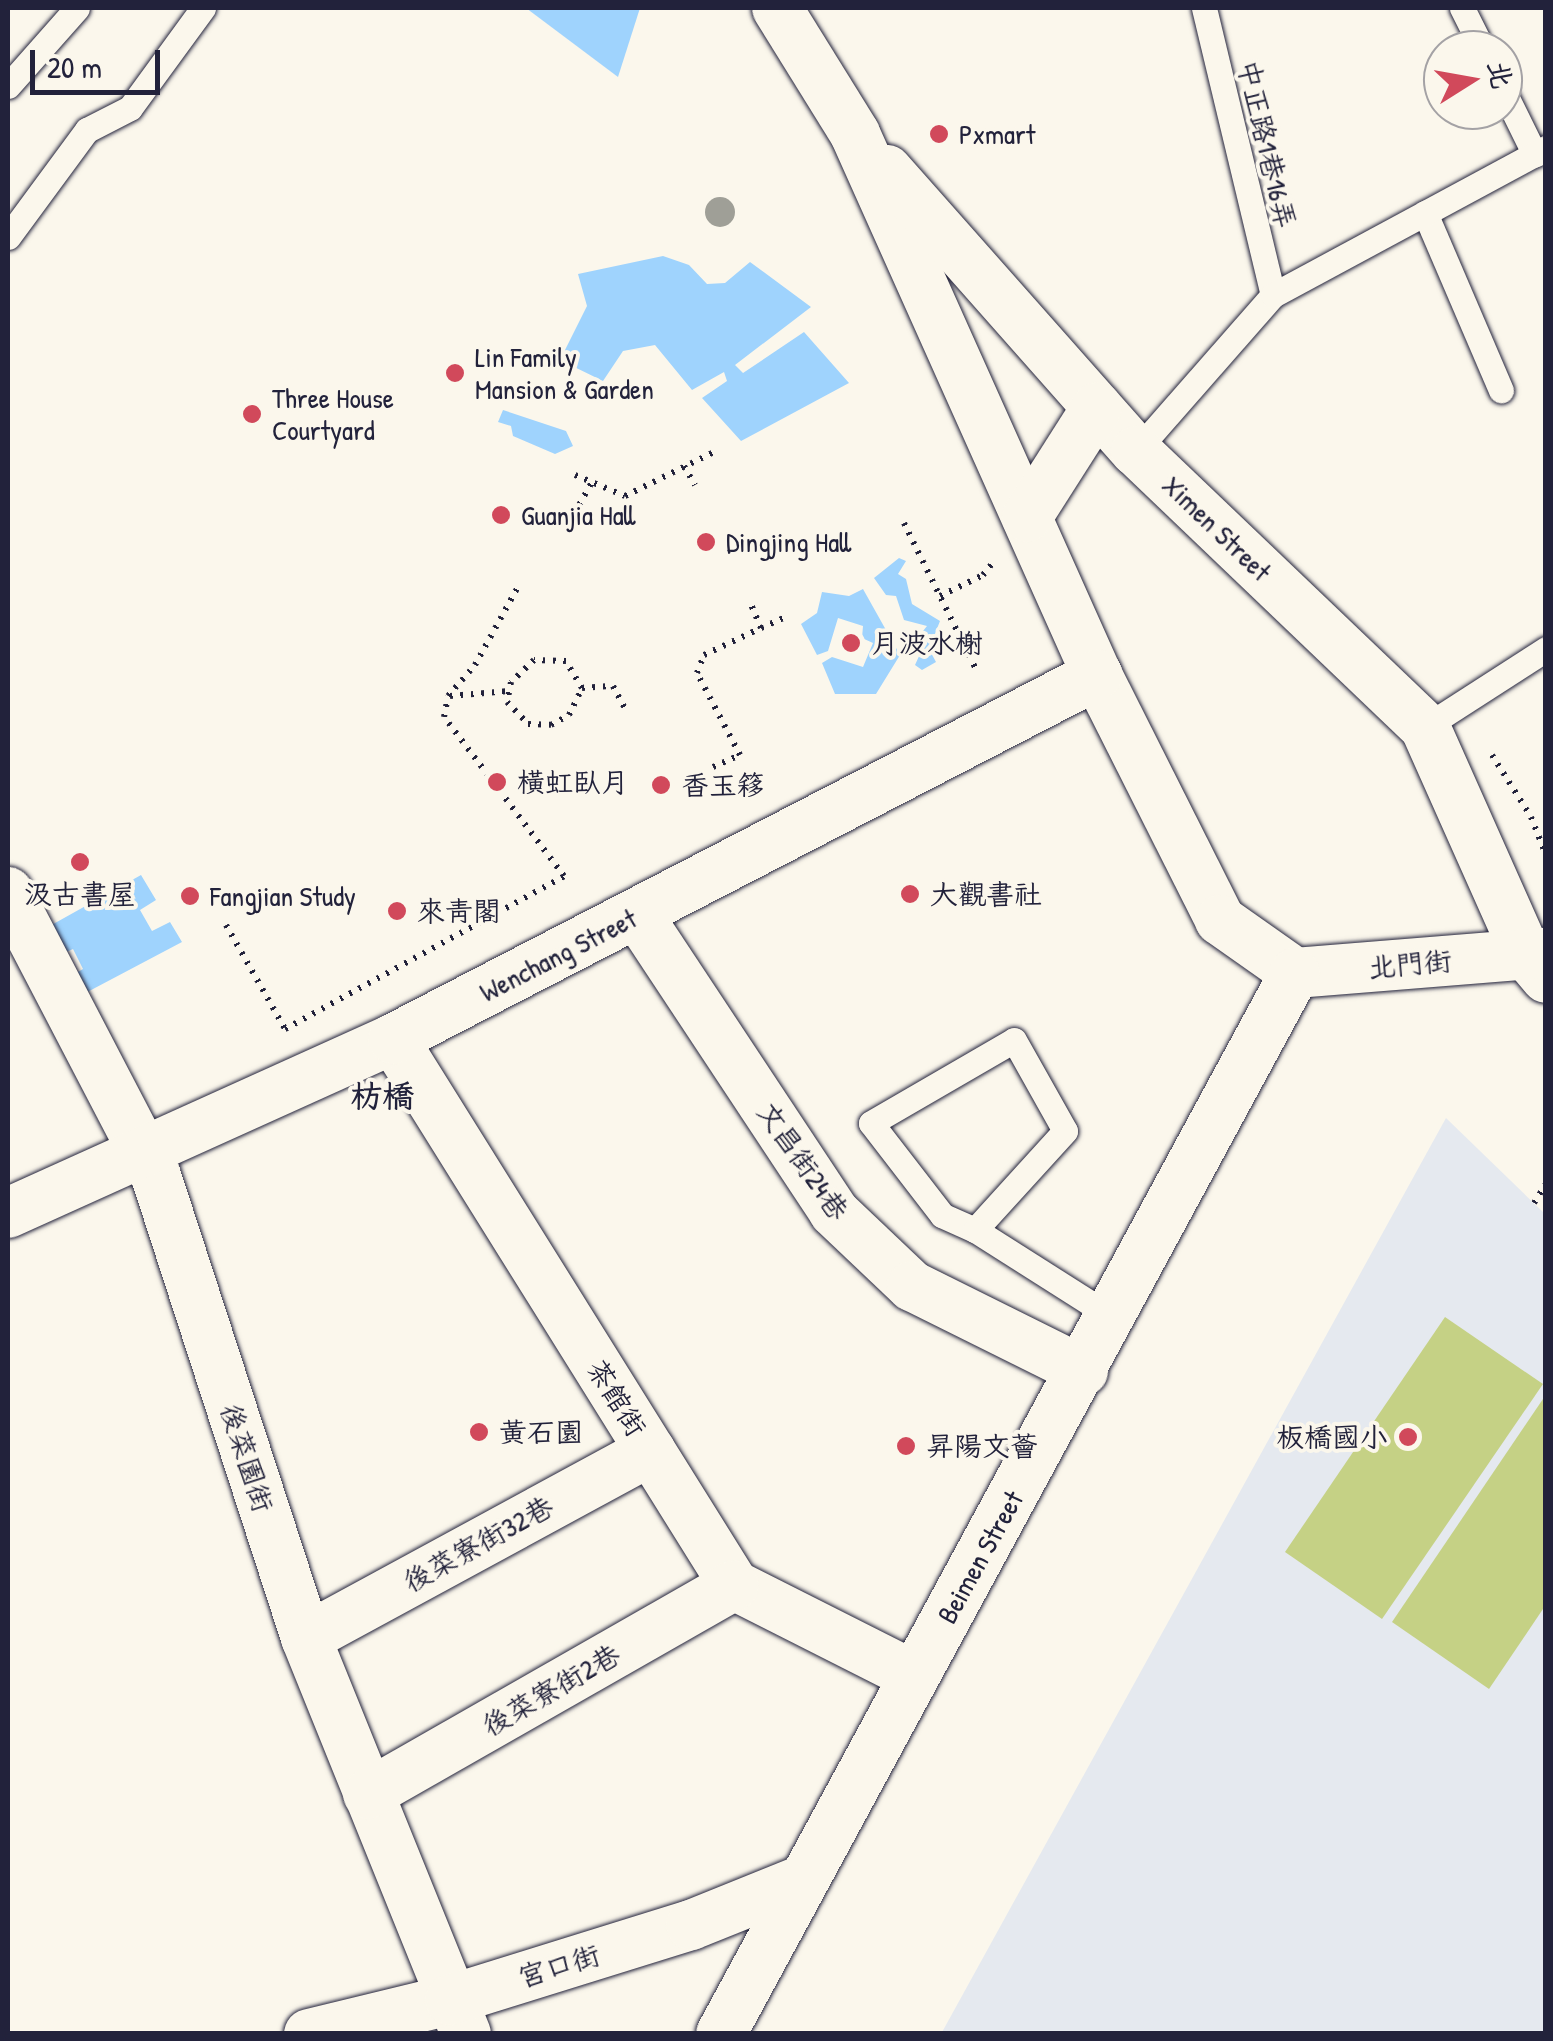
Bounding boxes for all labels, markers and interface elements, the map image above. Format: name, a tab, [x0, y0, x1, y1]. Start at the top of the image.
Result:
scale bar	[35, 30, 165, 92]
north arrow	[1423, 30, 1523, 130]
text: 20 m	[47, 47, 102, 87]
street label: 中正路1巷16弄	[1231, 57, 1303, 231]
text: 北	[1479, 57, 1522, 92]
place label: Pxmart	[959, 117, 1035, 151]
marker: Pxmart	[928, 123, 950, 145]
place label: Lin Family Mansion & Garden	[475, 340, 654, 406]
marker: Lin Family Mansion & Garden	[444, 362, 466, 384]
place label: Three House Courtyard	[272, 381, 394, 447]
marker: Three House Courtyard	[241, 403, 263, 425]
street label: Ximen Street	[1156, 468, 1278, 588]
place label: Guanjia Hall	[521, 498, 636, 532]
marker: Guanjia Hall	[490, 504, 512, 526]
place label: Dingjing Hall	[726, 525, 851, 559]
marker: Dingjing Hall	[695, 531, 717, 553]
place label: 月波水榭	[871, 626, 983, 660]
marker: 月波水榭	[840, 632, 862, 654]
place label: 橫虹臥月	[517, 765, 629, 799]
place label: 香玉簃	[681, 768, 765, 802]
marker: 橫虹臥月	[486, 771, 508, 793]
marker: 香玉簃	[650, 774, 672, 796]
marker: 汲古書屋	[69, 851, 91, 873]
place label: 汲古書屋	[24, 877, 136, 911]
place label: 大觀書社	[930, 877, 1042, 911]
place label: Fangjian Study	[210, 879, 356, 913]
marker: 大觀書社	[899, 883, 921, 905]
marker: Fangjian Study	[179, 885, 201, 907]
place label: 來青閣	[417, 894, 501, 928]
marker: 來青閣	[386, 900, 408, 922]
street label: Wenchang Street	[474, 901, 642, 1009]
street label: 北門街	[1367, 944, 1453, 984]
district label: 枋橋	[350, 1077, 414, 1115]
street label: 文昌街24巷	[750, 1096, 856, 1226]
street label: 茶館街	[580, 1353, 654, 1443]
street label: 後菜園街	[214, 1400, 280, 1516]
place label: 黃石園	[499, 1415, 583, 1449]
place label: 板橋國小	[1276, 1420, 1388, 1454]
marker: 黃石園	[468, 1421, 490, 1443]
marker: 板橋國小	[1397, 1426, 1419, 1448]
place label: 昇陽文薈	[926, 1429, 1038, 1463]
marker: 昇陽文薈	[895, 1435, 917, 1457]
street label: Beimen Street	[930, 1485, 1030, 1629]
street label: 後菜寮街32巷	[397, 1489, 559, 1599]
street label: 後菜寮街2巷	[476, 1637, 626, 1743]
street label: 宮口街	[514, 1938, 604, 1994]

